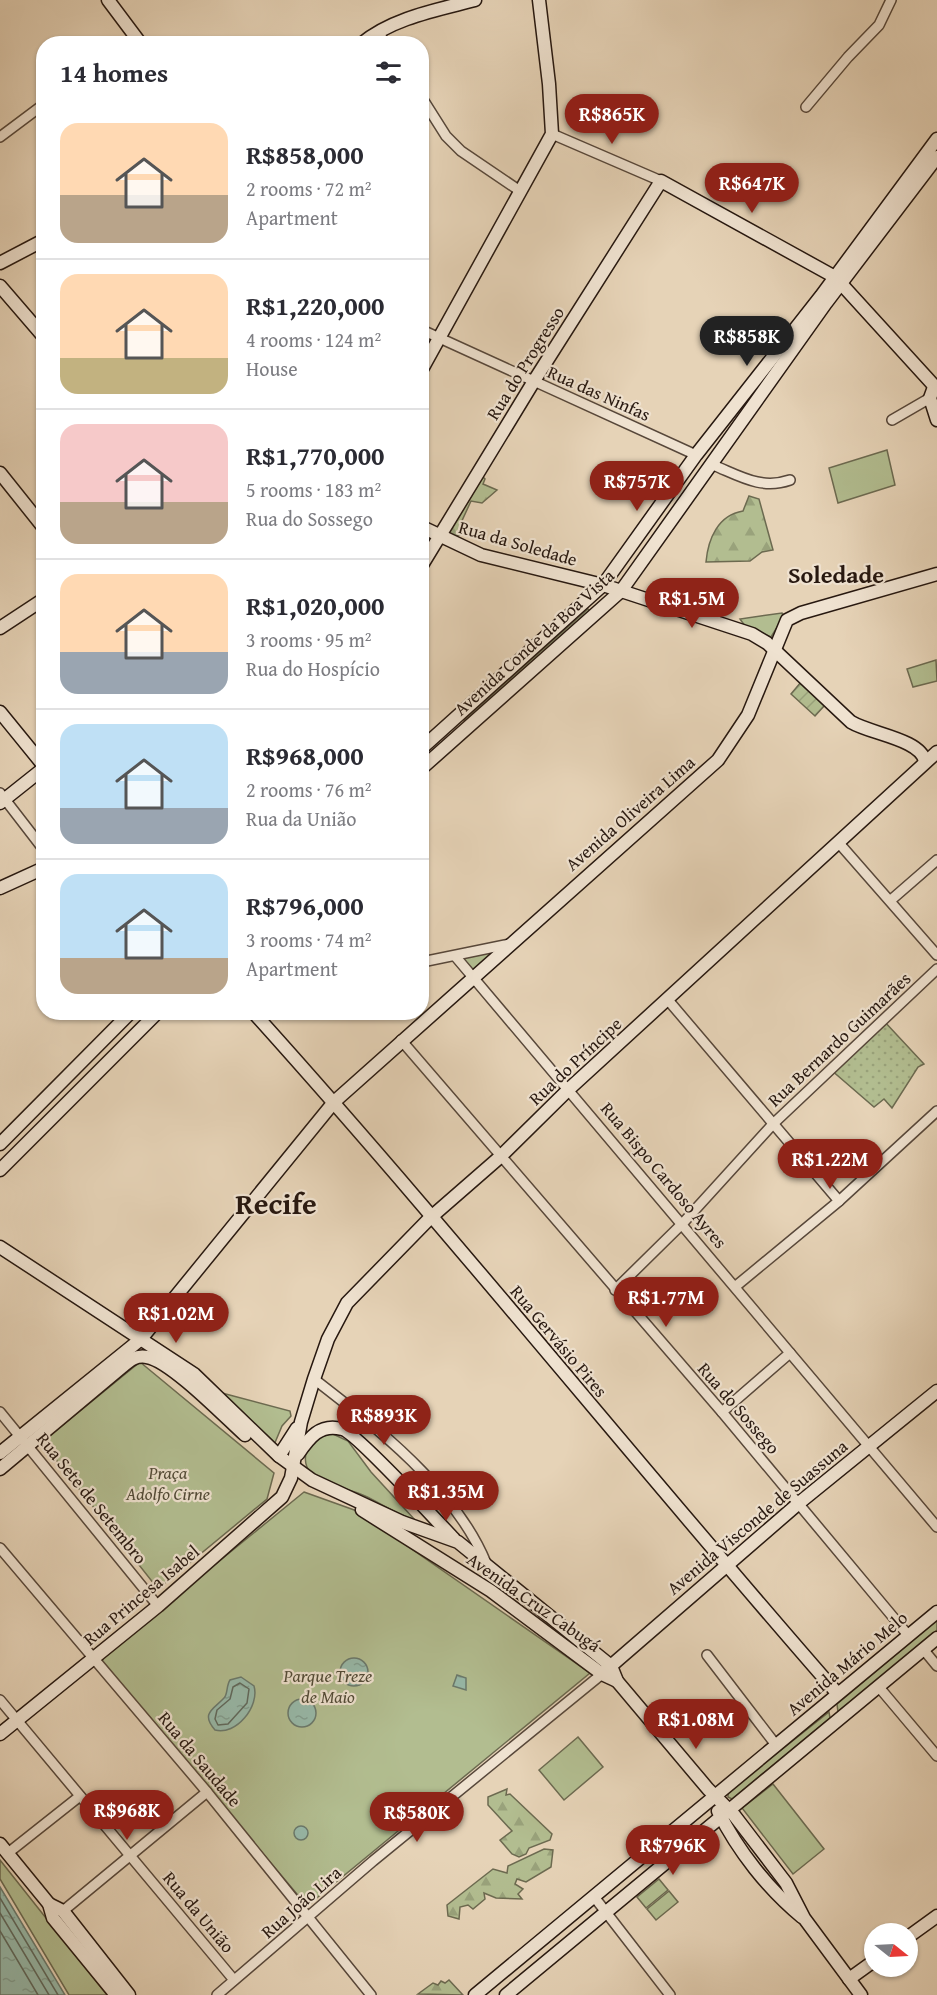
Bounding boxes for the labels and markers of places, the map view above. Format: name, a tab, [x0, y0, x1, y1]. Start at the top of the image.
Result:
pin: R$865K	[563, 94, 661, 145]
pin: R$647K	[703, 163, 801, 214]
pin: R$858K	[698, 316, 796, 367]
pin: R$757K	[588, 461, 686, 512]
pin: R$1.5M	[643, 578, 741, 629]
pin: R$1.22M	[775, 1139, 885, 1190]
pin: R$1.77M	[611, 1277, 721, 1328]
pin: R$1.02M	[121, 1293, 231, 1344]
pin: R$893K	[335, 1395, 433, 1446]
pin: R$1.35M	[391, 1471, 501, 1522]
pin: R$1.08M	[641, 1699, 751, 1750]
pin: R$968K	[78, 1790, 176, 1841]
pin: R$580K	[368, 1792, 466, 1843]
pin: R$796K	[624, 1825, 722, 1876]

